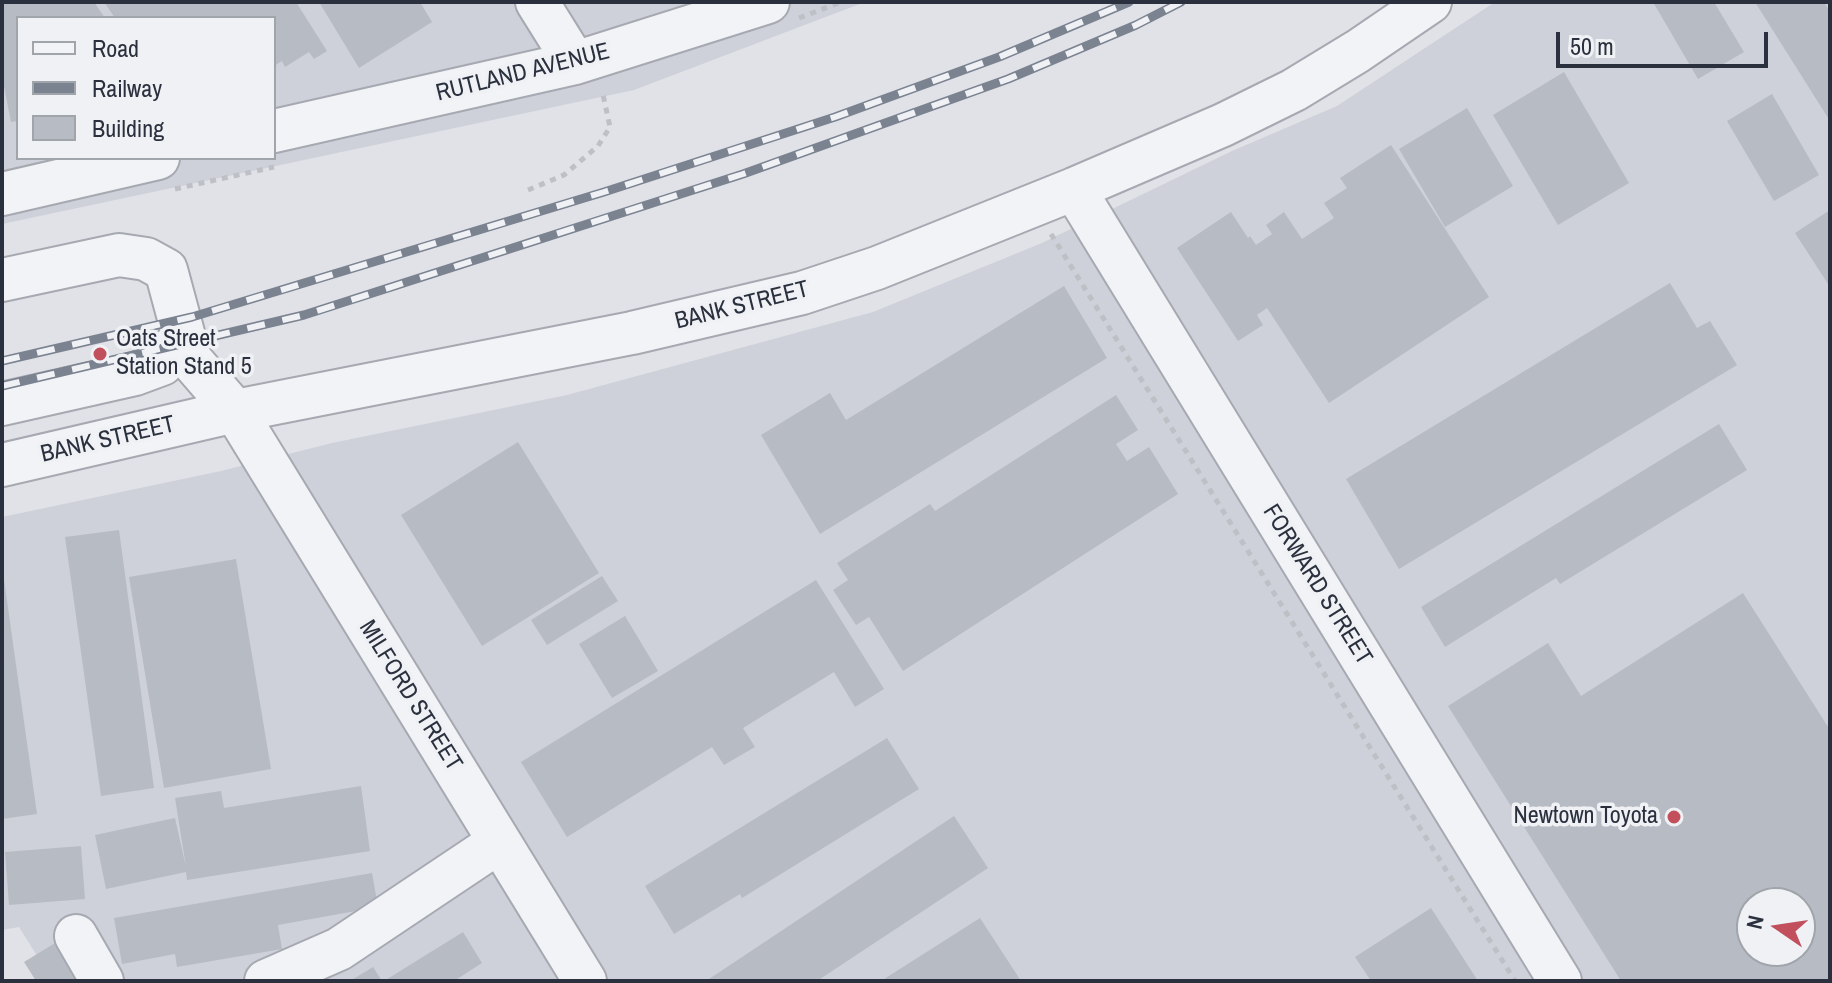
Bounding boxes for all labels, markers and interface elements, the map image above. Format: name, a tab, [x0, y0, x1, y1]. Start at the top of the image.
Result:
legend	[16, 16, 276, 160]
scale bar	[1560, 16, 1772, 66]
text: 50 m	[1570, 30, 1614, 62]
text: Road	[92, 32, 139, 64]
street label: RUTLAND AVENUE	[433, 38, 613, 108]
text: Railway	[92, 72, 162, 104]
text: Building	[92, 112, 164, 144]
street label: BANK STREET	[672, 275, 812, 337]
place label: Oats Street Station Stand 5	[116, 326, 252, 382]
marker: Oats Street Station Stand 5	[91, 345, 109, 363]
street label: BANK STREET	[38, 411, 178, 469]
street label: FORWARD STREET	[1256, 499, 1378, 671]
street label: MILFORD STREET	[352, 616, 468, 776]
place label: Newtown Toyota	[1514, 803, 1658, 831]
marker: Newtown Toyota	[1665, 808, 1683, 826]
north arrow	[1736, 887, 1816, 967]
text: N	[1738, 912, 1771, 932]

